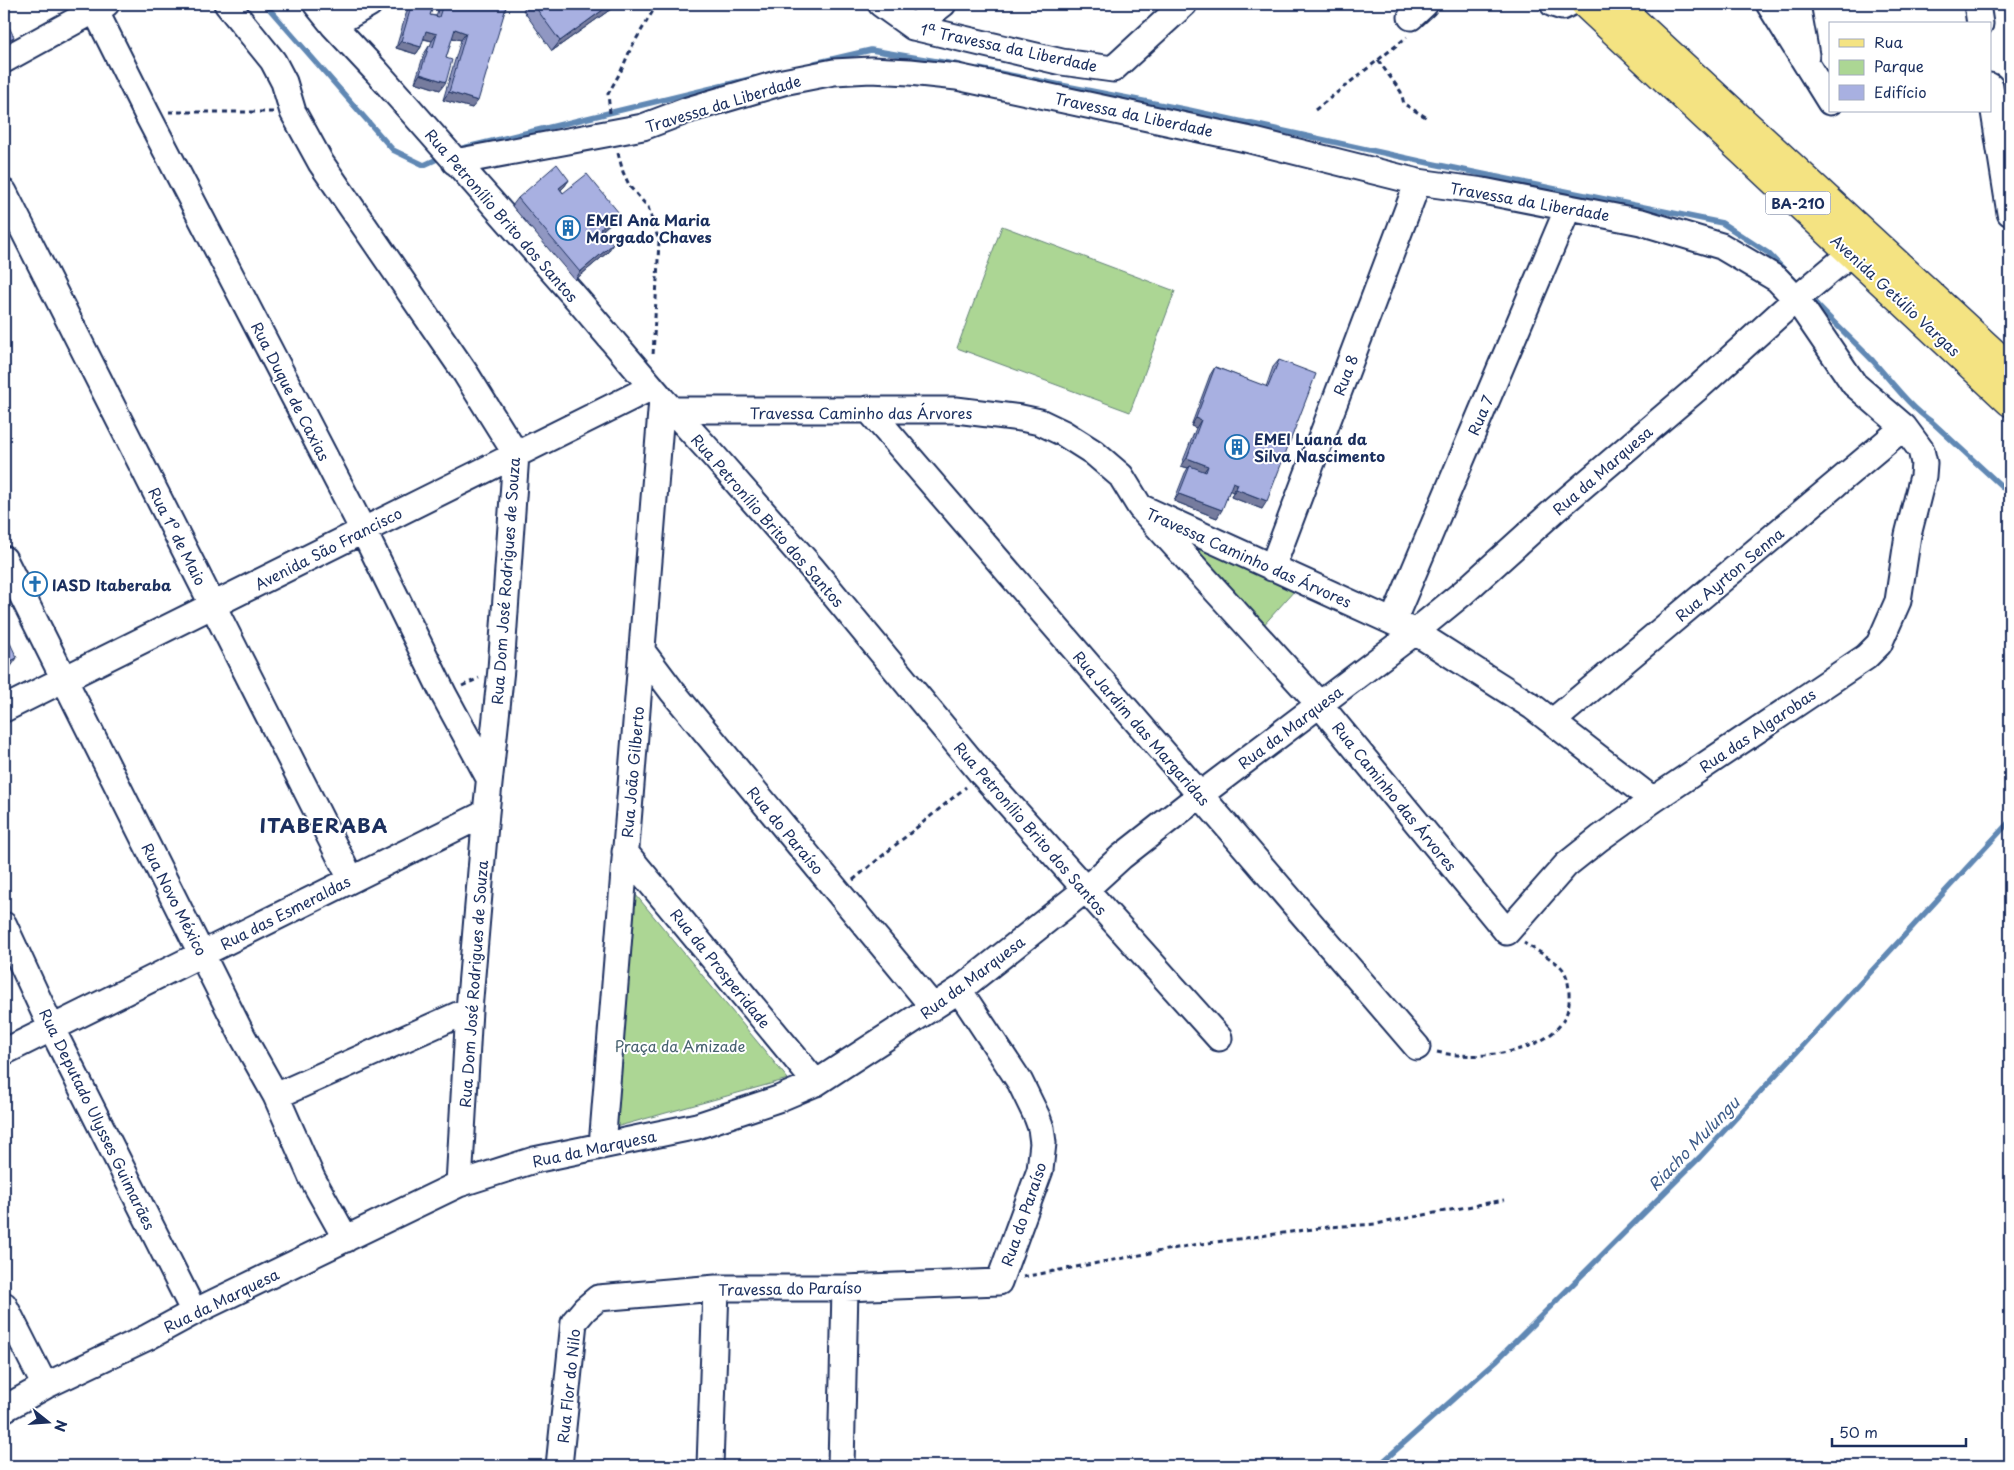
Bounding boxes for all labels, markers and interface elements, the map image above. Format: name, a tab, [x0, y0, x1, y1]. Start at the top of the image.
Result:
street label: 1ª Travessa da Liberdade	[918, 17, 1100, 77]
legend	[1829, 22, 1992, 112]
text: Rua	[1874, 30, 1903, 53]
text: Parque	[1874, 54, 1924, 77]
street label: Travessa da Liberdade	[642, 68, 804, 138]
text: Edifício	[1874, 80, 1927, 103]
street label: Travessa da Liberdade	[1053, 86, 1215, 142]
street label: Rua Petronílio Brito dos Santos	[420, 123, 584, 307]
street label: Travessa da Liberdade	[1448, 176, 1612, 226]
road number: BA-210	[1766, 192, 1830, 214]
place label: EMEI Ana Maria Morgado Chaves	[586, 208, 712, 248]
building icon: EMEI Ana Maria Morgado Chaves	[555, 215, 581, 241]
street label: Avenida Getúlio Vargas	[1826, 229, 1966, 361]
street label: Rua Duque de Caxias	[246, 317, 336, 465]
street label: Rua 8	[1327, 351, 1363, 399]
street label: Rua 7	[1461, 391, 1499, 439]
street label: Travessa Caminho das Árvores	[750, 401, 972, 424]
street label: Rua da Marquesa	[1547, 420, 1658, 520]
place label: EMEI Luana da Silva Nascimento	[1254, 427, 1385, 467]
street label: Rua Petronílio Brito dos Santos	[686, 428, 850, 612]
building icon: EMEI Luana da Silva Nascimento	[1224, 434, 1250, 460]
street label: Rua Dom José Rodrigues de Souza	[485, 456, 525, 705]
street label: Rua 1º de Maio	[143, 483, 213, 589]
street label: Avenida São Francisco	[250, 501, 406, 595]
street label: Travessa Caminho das Árvores	[1143, 501, 1356, 613]
street label: Rua Ayrton Senna	[1670, 521, 1789, 626]
church icon: IASD Itaberaba	[22, 571, 48, 597]
place label: IASD Itaberaba	[52, 573, 172, 596]
street label: Rua Jardim das Margaridas	[1068, 645, 1216, 811]
street label: Rua da Marquesa	[1233, 679, 1348, 774]
street label: Rua das Algarobas	[1694, 682, 1820, 778]
street label: Rua João Gilberto	[615, 705, 649, 839]
street label: Rua Caminho das Árvores	[1327, 716, 1463, 876]
street label: Rua Petronílio Brito dos Santos	[949, 736, 1113, 920]
street label: Rua do Paraíso	[742, 781, 830, 879]
district label: ITABERABA	[260, 810, 388, 840]
street label: Rua Novo México	[137, 838, 213, 960]
street label: Rua Dom José Rodrigues de Souza	[453, 859, 493, 1108]
street label: Rua das Esmeraldas	[216, 869, 354, 955]
street label: Rua da Prosperidade	[665, 903, 777, 1033]
street label: Rua da Marquesa	[915, 929, 1030, 1024]
street label: Rua Deputado Ulysses Guimarães	[34, 1004, 162, 1234]
park label: Praça da Amizade	[614, 1034, 746, 1057]
water label: Riacho Mulungu	[1642, 1090, 1745, 1195]
street label: Rua da Marquesa	[530, 1124, 659, 1172]
street label: Rua do Paraíso	[994, 1159, 1052, 1269]
street label: Rua da Marquesa	[159, 1262, 283, 1338]
street label: Travessa do Paraíso	[718, 1275, 862, 1301]
street label: Rua Flor do Nilo	[551, 1328, 585, 1444]
north arrow	[22, 1398, 72, 1448]
scale bar	[1832, 1415, 1965, 1447]
text: N	[49, 1418, 73, 1434]
text: 50 m	[1839, 1420, 1878, 1443]

